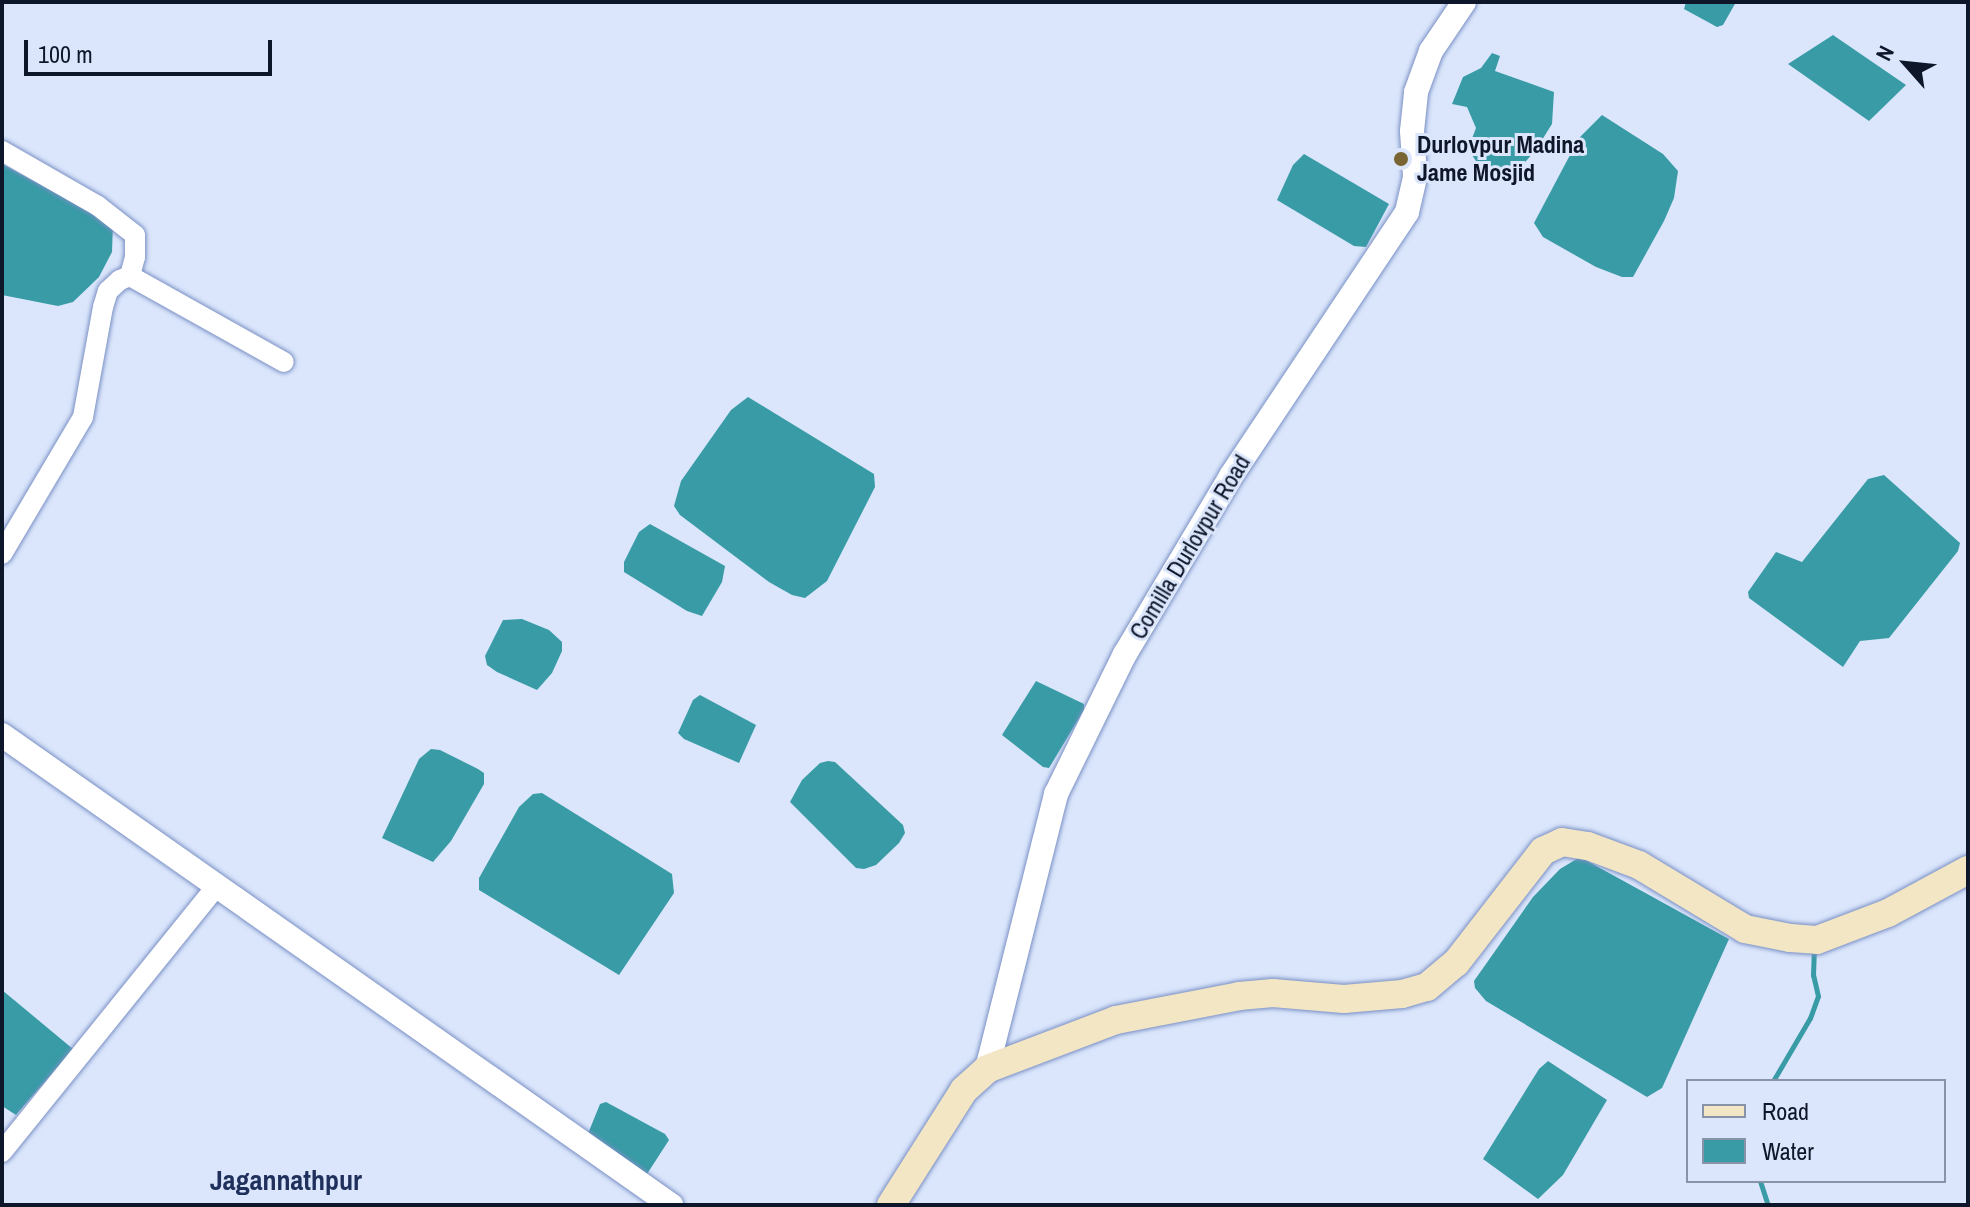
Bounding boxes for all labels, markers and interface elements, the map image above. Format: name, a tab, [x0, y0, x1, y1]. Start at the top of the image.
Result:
scale bar	[28, 24, 276, 74]
north arrow	[1866, 24, 1946, 104]
text: 100 m	[38, 38, 93, 70]
text: N	[1868, 40, 1901, 66]
place label: Durlovpur Madina Jame Mosjid	[1417, 131, 1584, 187]
marker: Durlovpur Madina Jame Mosjid	[1392, 150, 1410, 168]
street label: Comilla Durlovpur Road	[1124, 450, 1256, 644]
legend	[1686, 1079, 1946, 1183]
text: Road	[1762, 1095, 1809, 1127]
text: Water	[1762, 1135, 1814, 1167]
district label: Jagannathpur	[210, 1163, 362, 1197]

